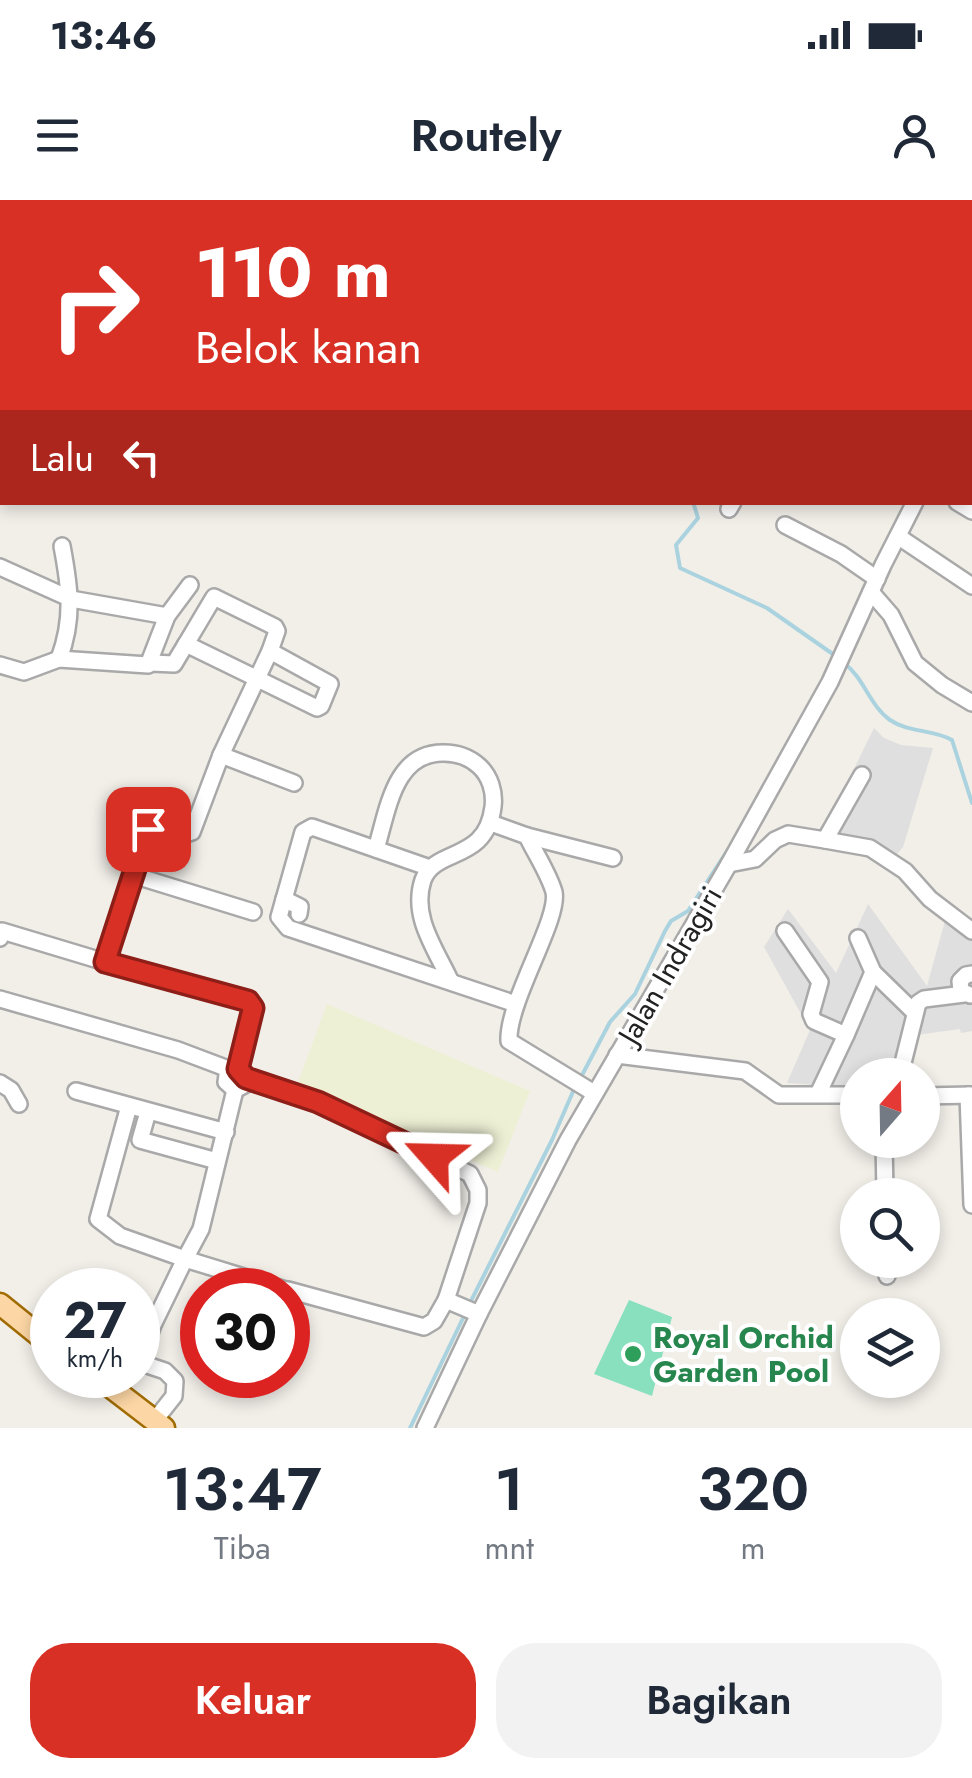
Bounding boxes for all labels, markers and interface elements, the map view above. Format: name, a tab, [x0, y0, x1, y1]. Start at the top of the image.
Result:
text: 13:46	[50, 8, 157, 63]
text: Routely	[410, 103, 562, 168]
icon: menu	[30, 108, 85, 163]
icon: person	[887, 108, 942, 163]
text: 110 m	[195, 222, 391, 323]
icon: right	[30, 240, 160, 370]
text: Belok kanan	[195, 315, 422, 380]
text: Lalu	[30, 430, 94, 485]
icon: left	[114, 430, 169, 485]
pin	[106, 787, 191, 872]
icon: arrive	[121, 802, 176, 857]
street label: Jalan Indragiri	[605, 878, 733, 1055]
north arrow	[840, 1058, 940, 1158]
map controls	[840, 1058, 940, 1398]
position arrow	[382, 1105, 486, 1209]
button: search	[840, 1178, 940, 1278]
speed limit sign: 30	[180, 1268, 310, 1398]
text: 27	[64, 1284, 126, 1357]
button: layers	[840, 1298, 940, 1398]
place label: Royal Orchid Garden Pool	[653, 1316, 834, 1393]
text: km/h	[67, 1340, 123, 1376]
marker: Royal Orchid Garden Pool	[622, 1343, 644, 1365]
text: 13:47	[163, 1446, 322, 1533]
text: 1	[495, 1446, 524, 1533]
text: 320	[697, 1446, 809, 1533]
text: Tiba	[214, 1525, 271, 1571]
text: mnt	[485, 1525, 534, 1571]
text: m	[740, 1525, 765, 1571]
button: Keluar	[30, 1643, 476, 1758]
button: Bagikan	[496, 1643, 942, 1758]

